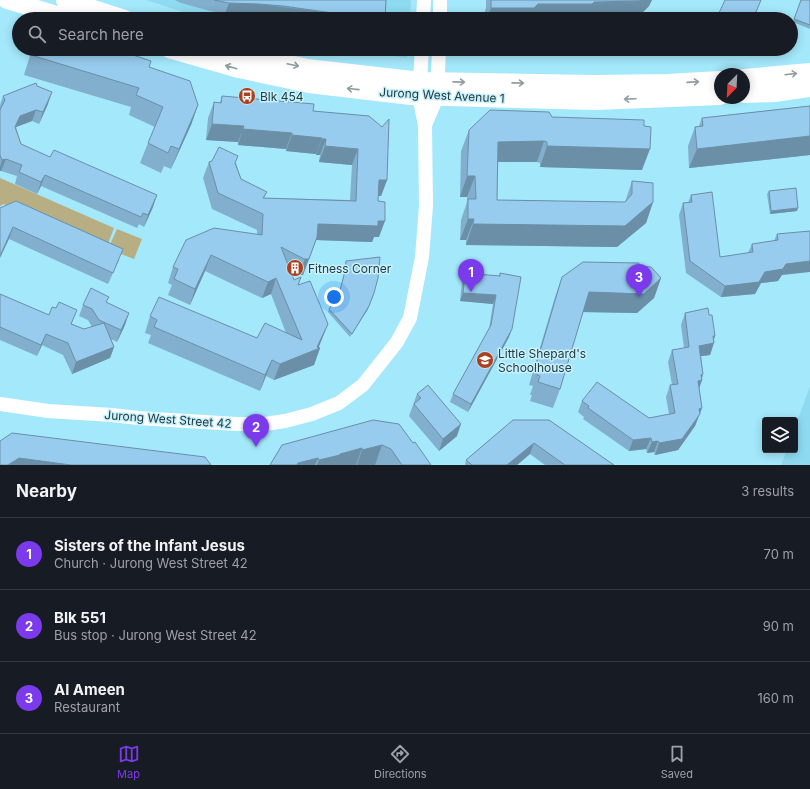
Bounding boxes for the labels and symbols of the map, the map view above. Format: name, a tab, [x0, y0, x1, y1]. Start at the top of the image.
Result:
one-way arrow	[286, 62, 299, 70]
one-way arrow	[225, 63, 238, 70]
north arrow	[714, 68, 750, 104]
one-way arrow	[784, 71, 797, 78]
one-way arrow	[452, 78, 465, 86]
one-way arrow	[686, 78, 699, 85]
one-way arrow	[511, 79, 524, 87]
street label: Jurong West Avenue 1	[379, 84, 505, 106]
one-way arrow	[347, 85, 360, 93]
bus stop icon: Blk 454	[237, 86, 257, 106]
place label: Blk 454	[260, 89, 304, 104]
one-way arrow	[624, 96, 637, 103]
building icon: Fitness Corner	[285, 258, 305, 278]
pin: 1	[458, 259, 484, 292]
place label: Fitness Corner	[308, 261, 392, 276]
pin: 3	[626, 264, 652, 297]
your location	[324, 287, 344, 307]
place label: Little Shepard's Schoolhouse	[498, 346, 586, 375]
school or university icon: Little Shepard's Schoolhouse	[475, 350, 495, 370]
street label: Jurong West Street 42	[104, 407, 232, 431]
pin: 2	[243, 414, 269, 447]

